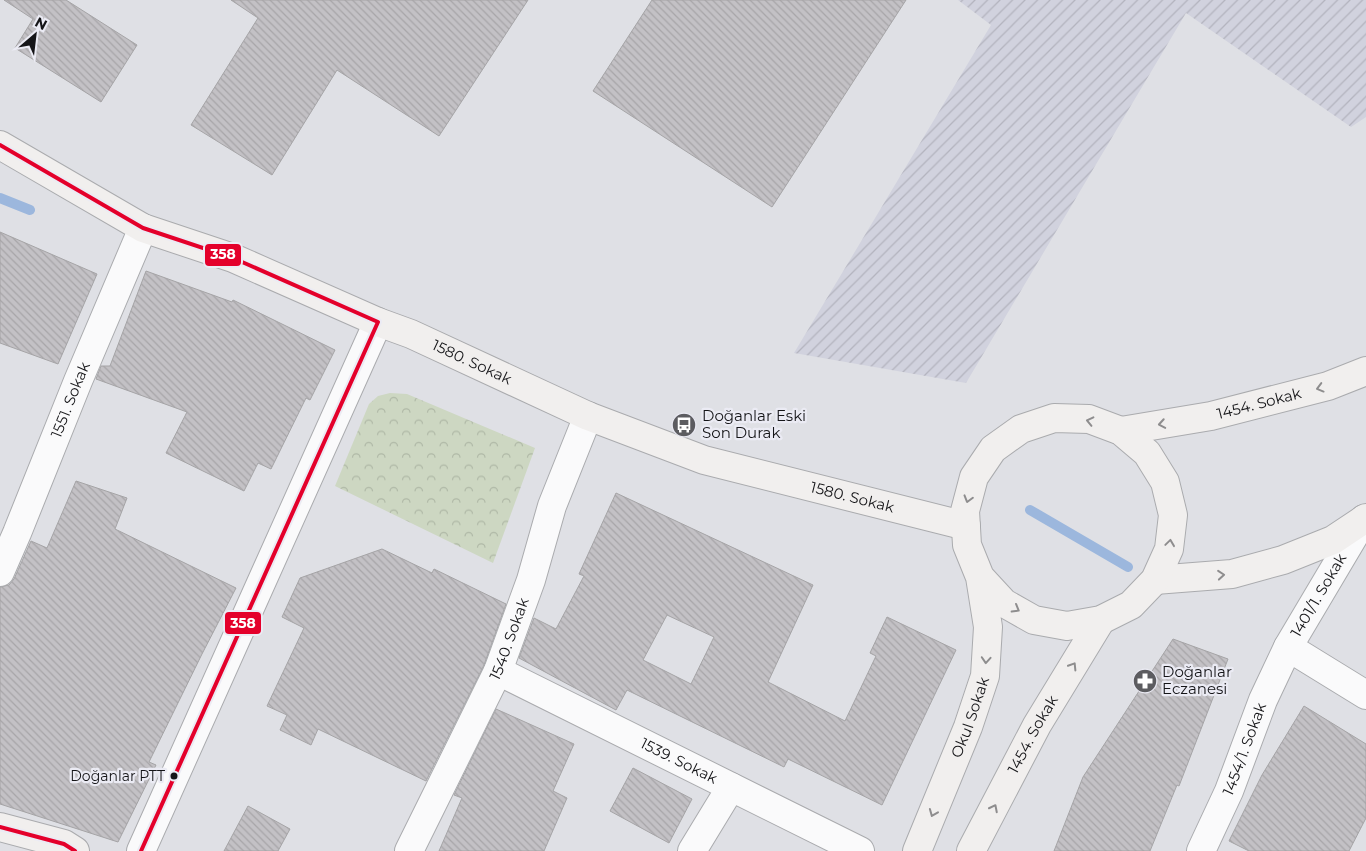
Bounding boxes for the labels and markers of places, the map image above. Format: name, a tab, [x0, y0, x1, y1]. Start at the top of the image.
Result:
place label: Doğanlar Eski Son Durak	[702, 406, 806, 442]
bus stop icon: Doğanlar Eski Son Durak	[671, 412, 697, 438]
place label: Doğanlar Eczanesi	[1162, 662, 1232, 698]
pharmacy icon: Doğanlar Eczanesi	[1132, 668, 1158, 694]
place label: Doğanlar PTT	[70, 767, 165, 785]
marker: Doğanlar PTT	[169, 771, 179, 781]

